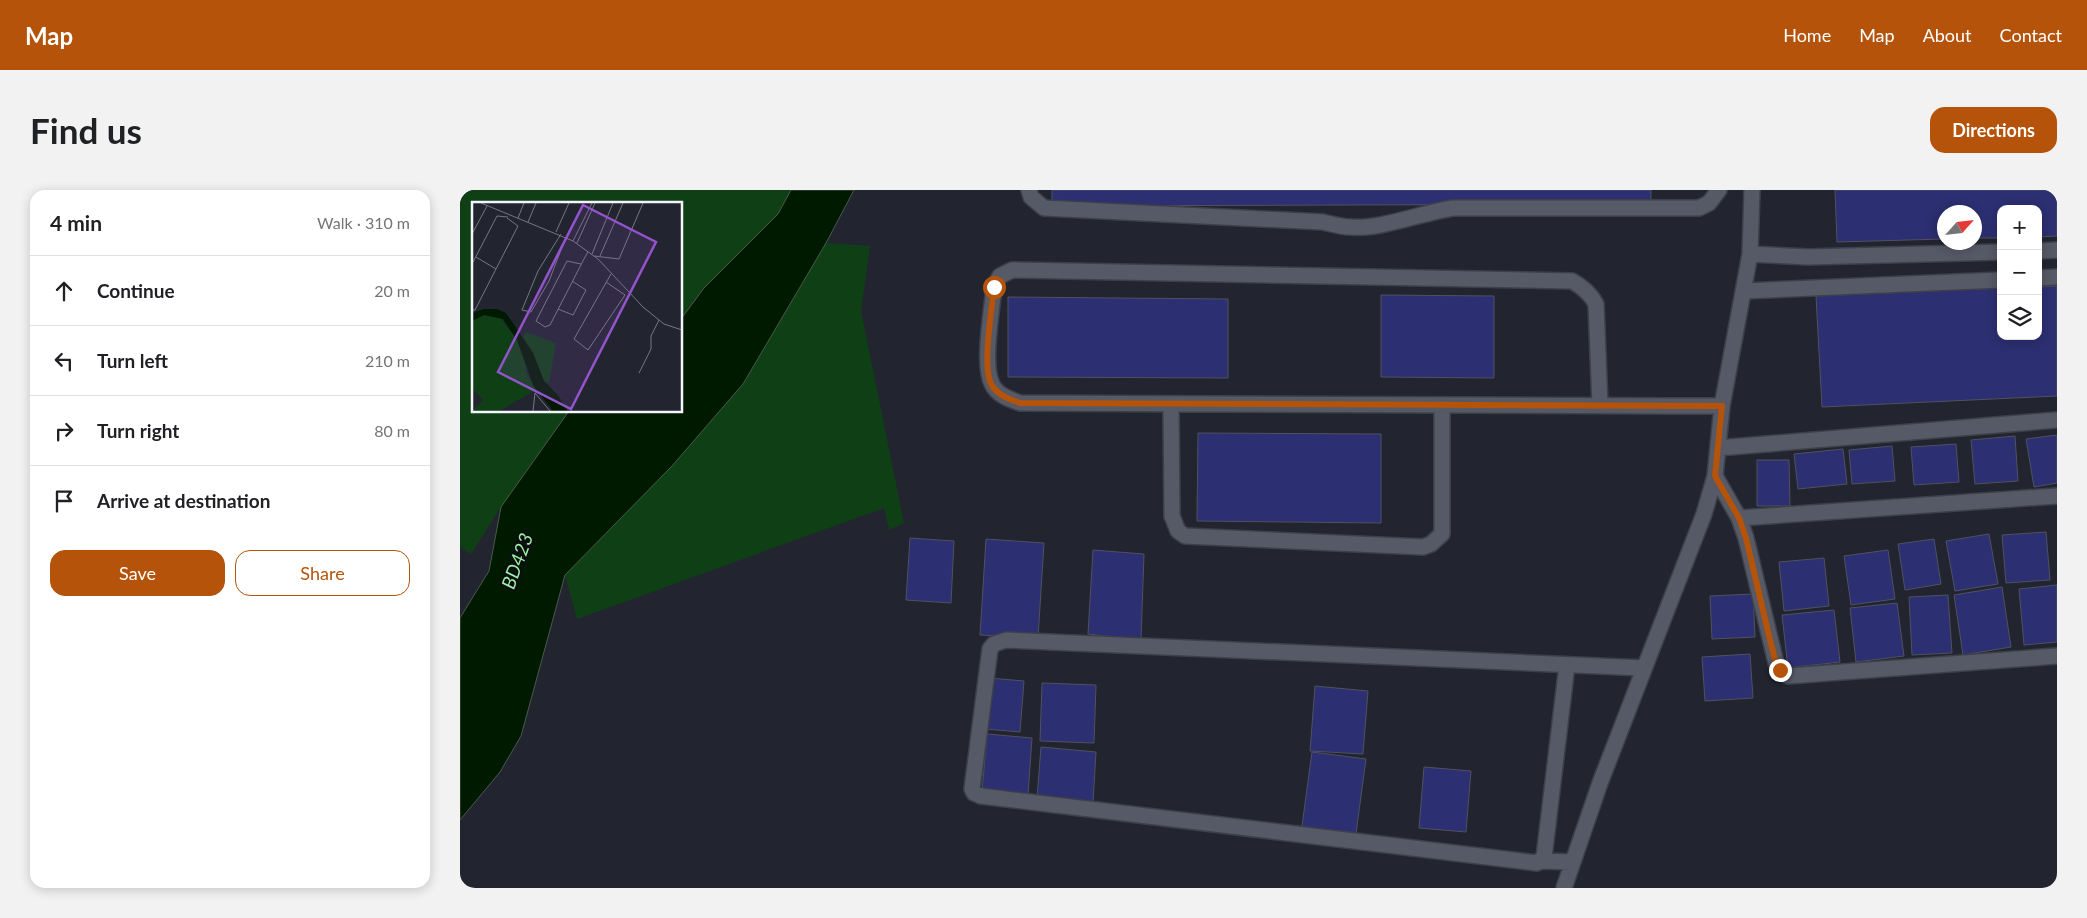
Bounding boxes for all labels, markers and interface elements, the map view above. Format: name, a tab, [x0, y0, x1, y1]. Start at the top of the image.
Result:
text: Map	[25, 21, 73, 50]
text: Home	[1783, 24, 1831, 46]
text: Map	[1859, 24, 1895, 46]
text: About	[1923, 24, 1972, 46]
text: Contact	[2000, 24, 2062, 46]
button: Directions	[1930, 107, 2057, 153]
text: Find us	[30, 109, 142, 151]
inset map	[472, 202, 682, 412]
north arrow	[1937, 205, 1982, 250]
map controls	[1997, 205, 2042, 340]
button: +	[1997, 205, 2042, 250]
text: 4 min	[50, 210, 102, 235]
text: Walk · 310 m	[317, 213, 410, 232]
button: −	[1997, 250, 2042, 295]
route start	[983, 276, 1006, 299]
icon: ahead	[50, 277, 78, 305]
text: Continue	[97, 279, 175, 302]
text: 20 m	[374, 281, 410, 300]
button: layers	[1997, 295, 2042, 340]
icon: left	[50, 347, 78, 375]
text: Turn left	[97, 349, 168, 372]
text: 210 m	[365, 351, 410, 370]
icon: right	[50, 417, 78, 445]
text: Turn right	[97, 419, 179, 442]
text: 80 m	[374, 421, 410, 440]
icon: arrive	[50, 487, 78, 515]
text: Arrive at destination	[97, 489, 270, 512]
water label: BD423	[496, 530, 537, 592]
button: Save	[50, 550, 225, 596]
button: Share	[235, 550, 410, 596]
route end	[1769, 659, 1792, 682]

